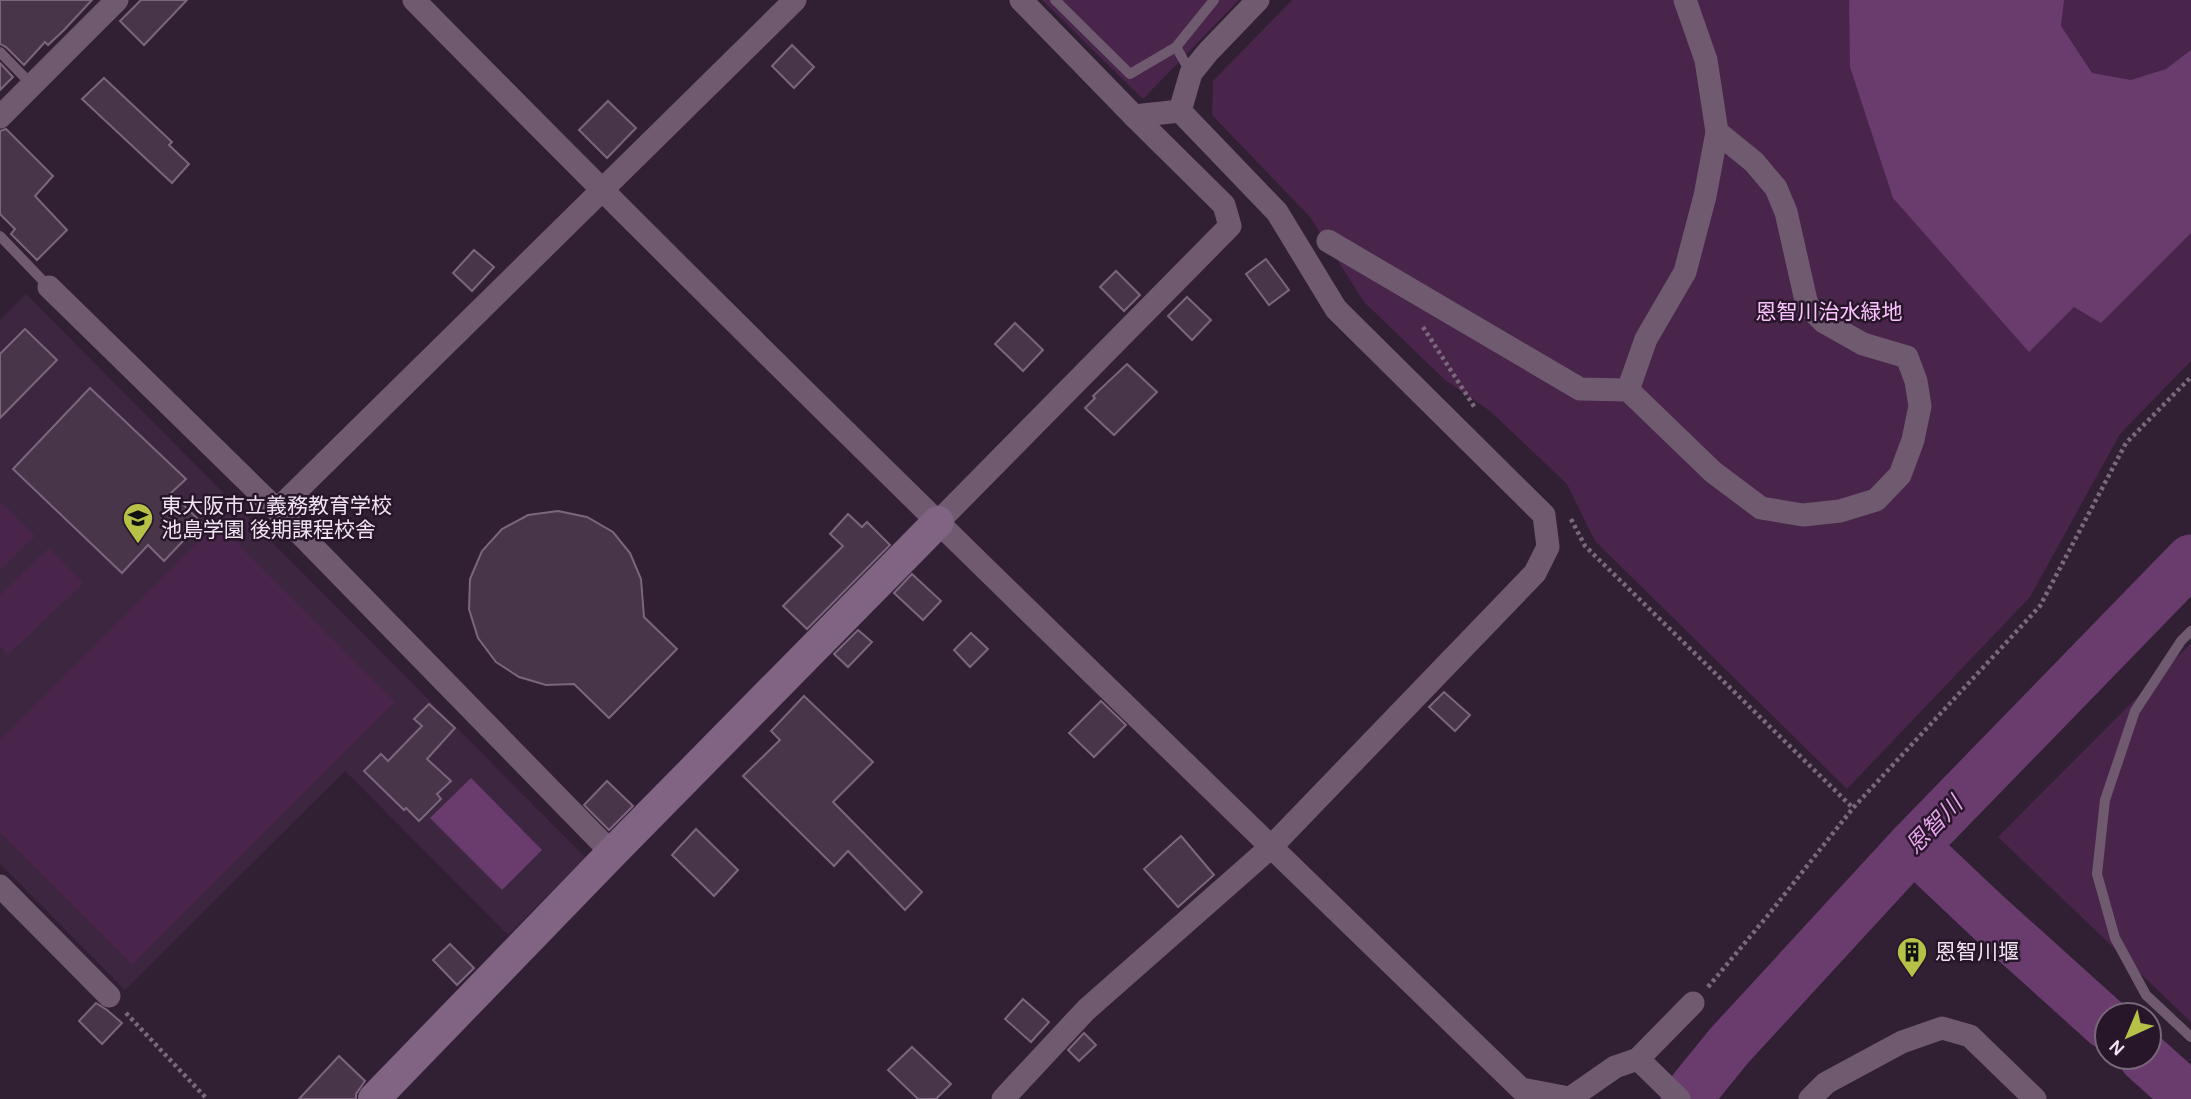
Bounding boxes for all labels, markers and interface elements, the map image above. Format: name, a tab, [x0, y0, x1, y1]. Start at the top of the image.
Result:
park label: 恩智川治水緑地	[1756, 300, 1903, 324]
place label: 東大阪市立義務教育学校 池島学園 後期課程校舎	[161, 494, 392, 542]
school or university icon: 東大阪市立義務教育学校 池島学園 後期課程校舎	[121, 501, 155, 545]
water label: 恩智川	[1900, 789, 1970, 859]
building icon: 恩智川堰	[1895, 935, 1929, 979]
place label: 恩智川堰	[1935, 940, 2019, 964]
north arrow	[2093, 1001, 2163, 1071]
text: N	[2104, 1035, 2129, 1060]

